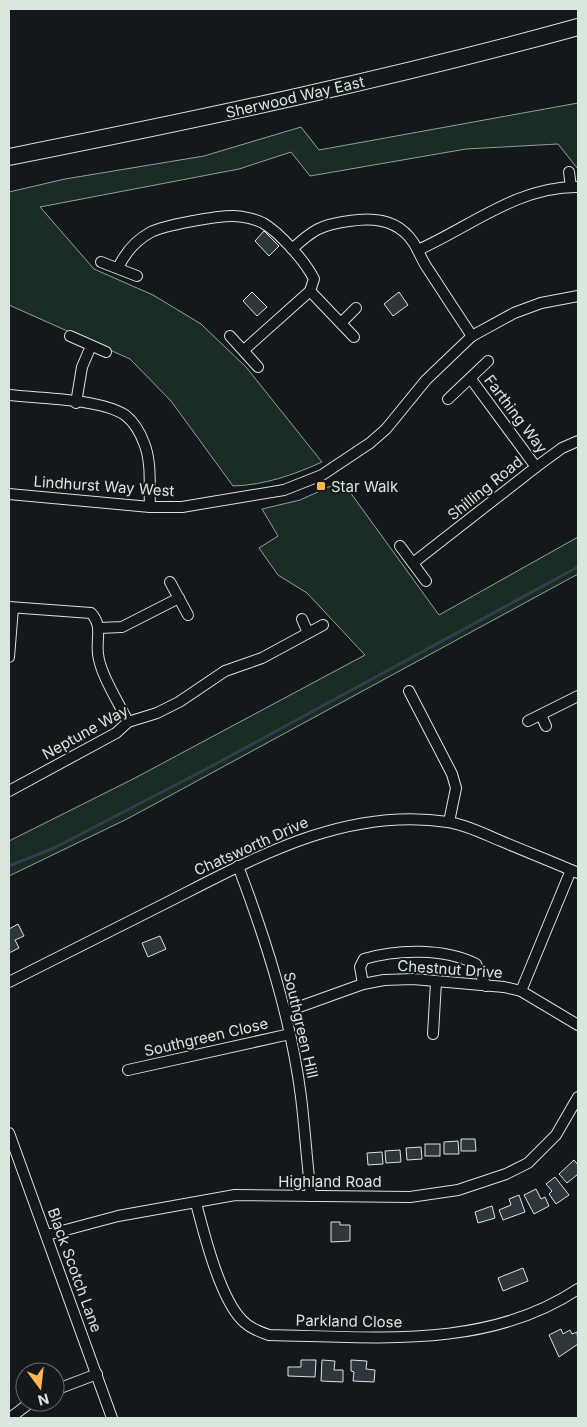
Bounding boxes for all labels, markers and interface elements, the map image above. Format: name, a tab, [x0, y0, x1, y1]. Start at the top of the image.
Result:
street label: Sherwood Way East	[224, 72, 366, 122]
street label: Farthing Way	[480, 371, 552, 457]
street label: Shilling Road	[443, 452, 527, 524]
street label: Lindhurst Way West	[33, 472, 175, 500]
place label: Star Walk	[331, 477, 399, 496]
marker: Star Walk	[315, 480, 327, 492]
street label: Neptune Way	[39, 700, 132, 763]
street label: Chatsworth Drive	[191, 812, 311, 880]
street label: Chestnut Drive	[397, 956, 503, 982]
street label: Southgreen Hill	[280, 970, 322, 1080]
street label: Southgreen Close	[142, 1013, 270, 1061]
street label: Highland Road	[278, 1172, 382, 1191]
street label: Black Scotch Lane	[44, 1205, 106, 1335]
street label: Parkland Close	[295, 1311, 403, 1331]
north arrow	[15, 1362, 65, 1412]
text: N	[36, 1390, 51, 1410]

